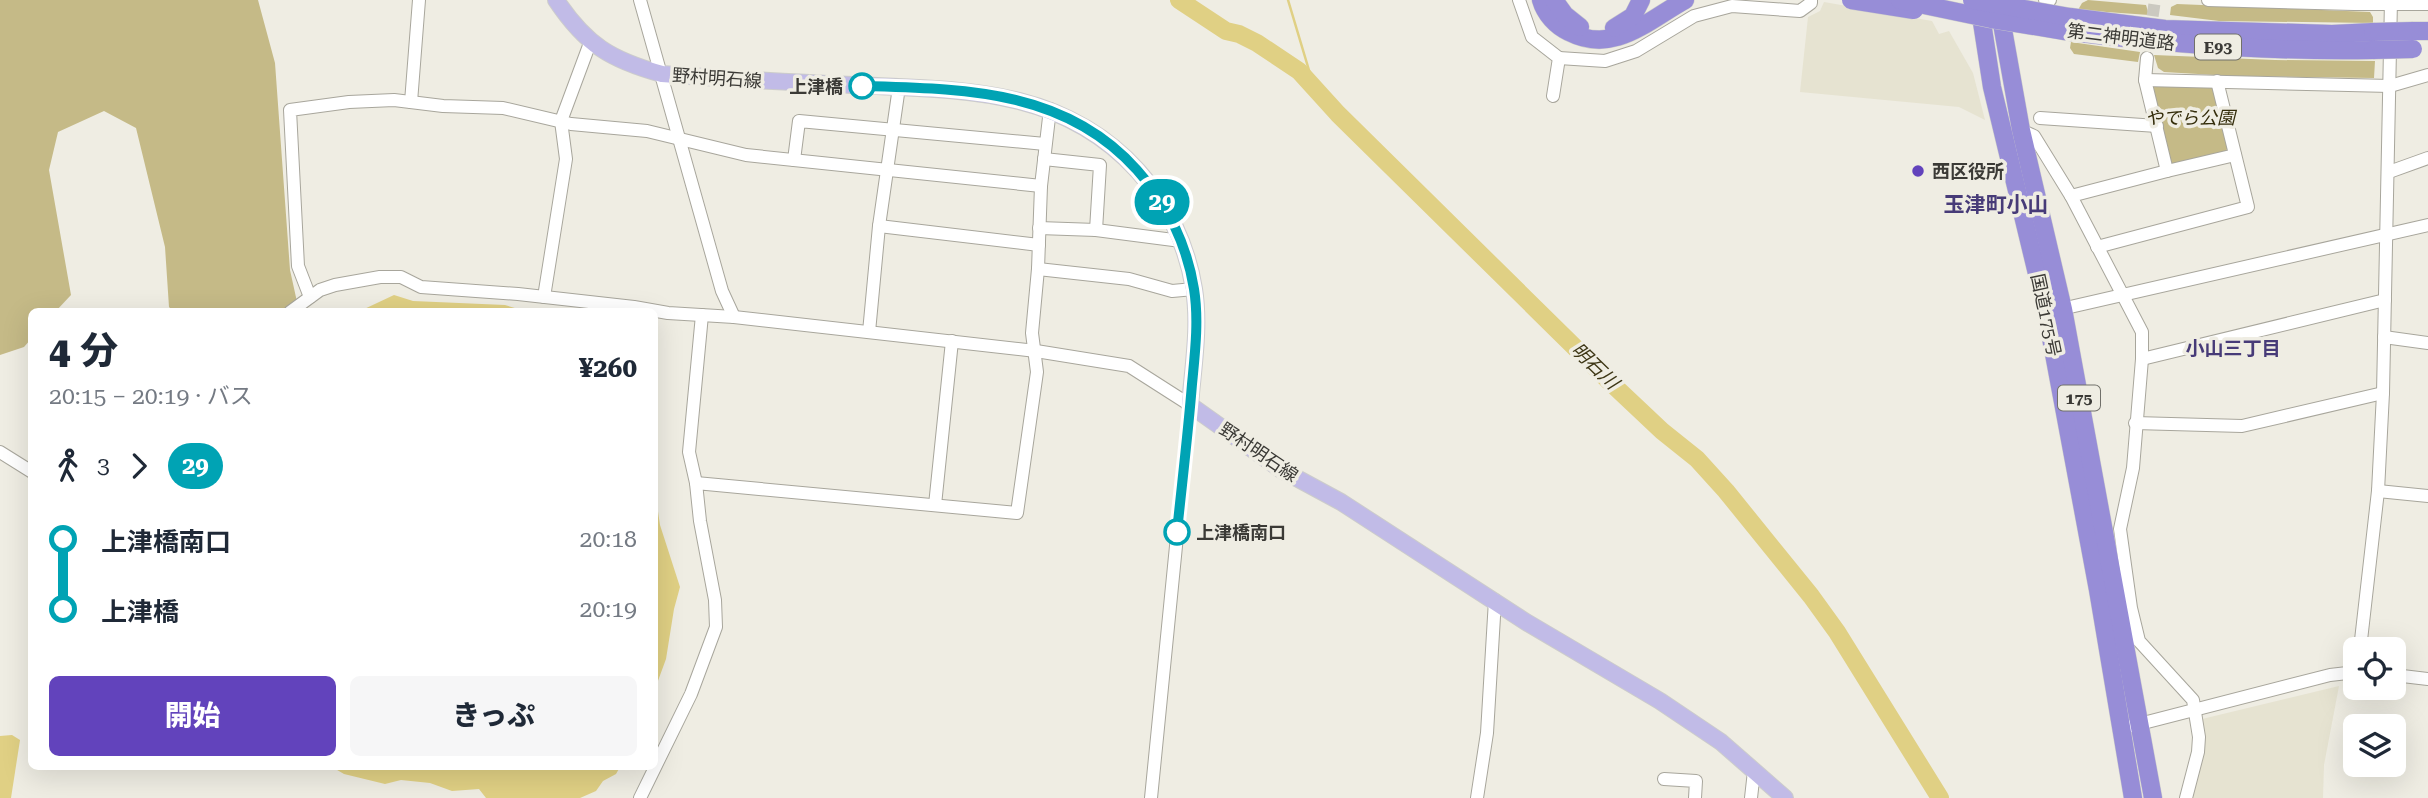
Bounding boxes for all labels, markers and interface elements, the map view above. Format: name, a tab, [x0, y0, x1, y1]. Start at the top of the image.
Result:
street label: 第二神明道路	[2066, 20, 2176, 54]
road number: E93	[2195, 34, 2241, 60]
street label: 野村明石線	[671, 64, 763, 92]
marker: 上津橋	[849, 73, 875, 99]
place label: 上津橋	[789, 76, 843, 97]
park label: やでら公園	[2145, 107, 2238, 128]
place label: 西区役所	[1932, 161, 2004, 182]
marker: 西区役所	[1910, 163, 1926, 179]
line badge: 29	[1130, 179, 1194, 225]
text: 29	[1149, 188, 1175, 216]
district label: 玉津町小山	[1944, 193, 2049, 217]
street label: 国道175号	[2027, 272, 2065, 358]
text: 4 分	[49, 329, 118, 373]
district label: 小山三丁目	[2185, 337, 2281, 360]
water label: 明石川	[1567, 338, 1625, 395]
text: ¥260	[579, 353, 637, 383]
text: 20:15 – 20:19 · バス	[49, 383, 253, 410]
road number: 175	[2058, 386, 2100, 410]
street label: 野村明石線	[1216, 418, 1302, 486]
icon: walk	[49, 447, 87, 485]
icon: forward	[120, 447, 158, 485]
text: 3	[97, 452, 110, 479]
text: 29	[182, 452, 209, 480]
marker: 上津橋南口	[1164, 519, 1190, 545]
place label: 上津橋南口	[1196, 522, 1286, 543]
text: 20:18	[580, 526, 637, 553]
text: 上津橋南口	[101, 527, 231, 557]
text: 20:19	[580, 596, 637, 623]
text: 上津橋	[101, 597, 179, 627]
map controls	[2343, 637, 2406, 777]
button: locate	[2343, 637, 2406, 700]
button: 開始	[49, 676, 336, 756]
button: きっぷ	[350, 676, 637, 756]
button: layers	[2343, 714, 2406, 777]

